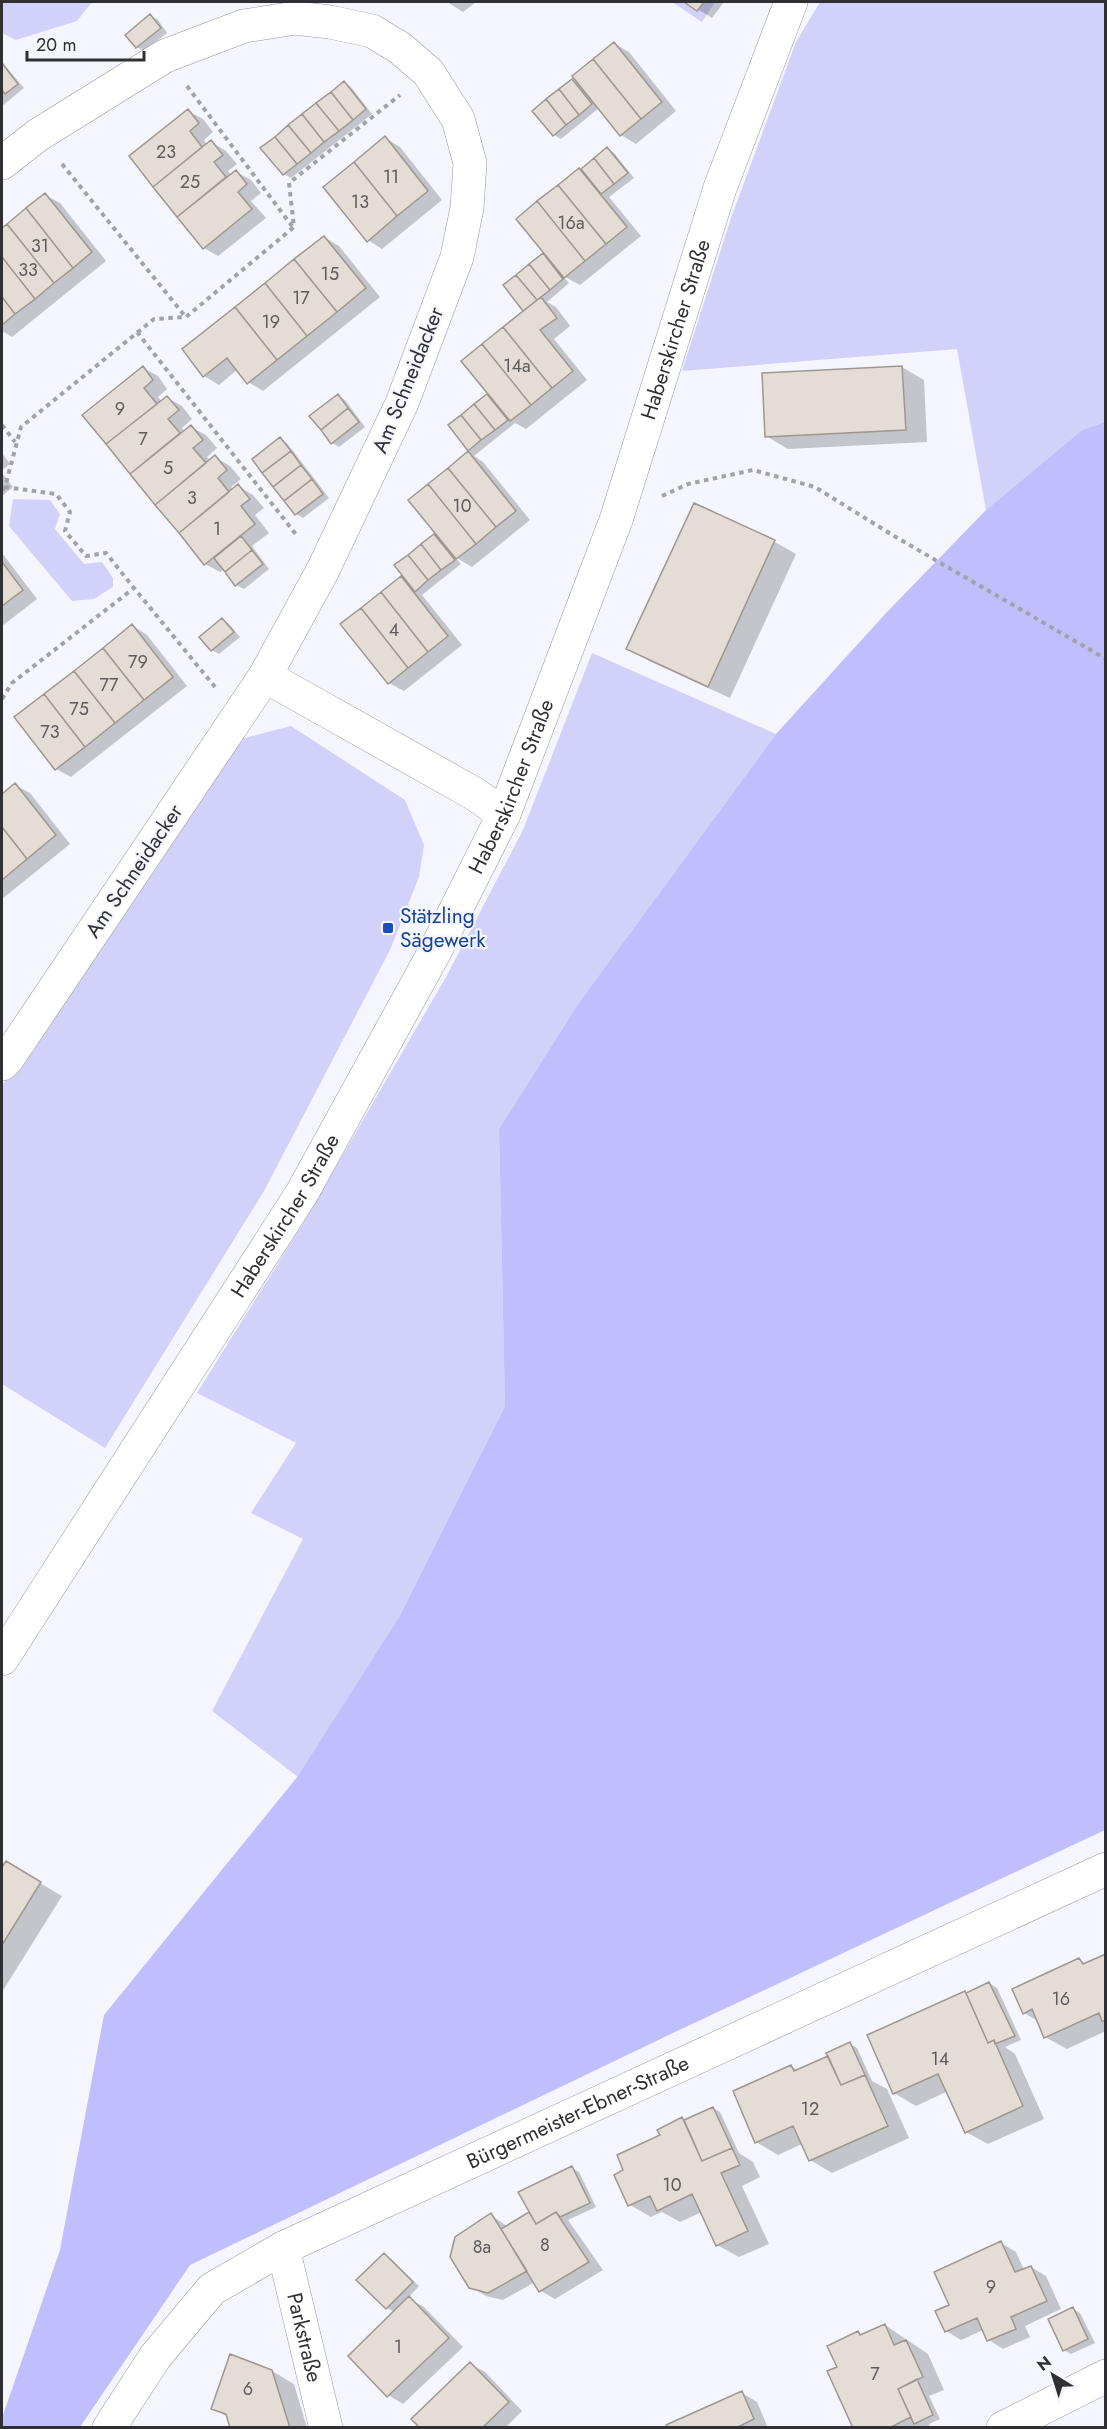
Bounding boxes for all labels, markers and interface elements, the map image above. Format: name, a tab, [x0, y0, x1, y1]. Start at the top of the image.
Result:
scale bar	[27, 24, 144, 62]
text: 20 m	[36, 32, 76, 58]
house number: 23	[156, 139, 176, 165]
house number: 11	[383, 164, 399, 190]
house number: 25	[180, 169, 200, 195]
house number: 13	[351, 189, 369, 215]
house number: 16a	[557, 210, 585, 236]
house number: 31	[31, 233, 49, 259]
street label: Haberskircher Straße	[633, 236, 718, 423]
house number: 33	[18, 257, 38, 283]
house number: 15	[321, 261, 339, 287]
house number: 17	[292, 285, 310, 311]
street label: Am Schneidacker	[365, 302, 451, 458]
house number: 19	[262, 309, 280, 335]
house number: 14a	[503, 353, 531, 379]
house number: 9	[115, 396, 125, 422]
house number: 7	[138, 426, 148, 452]
house number: 5	[163, 455, 173, 481]
house number: 3	[187, 485, 197, 511]
house number: 10	[453, 493, 472, 519]
house number: 1	[213, 516, 221, 542]
house number: 4	[389, 617, 399, 643]
house number: 79	[128, 649, 148, 675]
house number: 77	[100, 672, 119, 698]
street label: Haberskircher Straße	[461, 695, 561, 879]
house number: 75	[69, 696, 89, 722]
house number: 73	[40, 719, 60, 745]
street label: Am Schneidacker	[78, 798, 190, 944]
place label: Stätzling Sägewerk	[400, 901, 486, 955]
marker: Stätzling Sägewerk	[381, 921, 395, 935]
street label: Haberskircher Straße	[223, 1128, 347, 1304]
house number: 16	[1052, 1986, 1070, 2012]
house number: 14	[931, 2046, 949, 2072]
street label: Bürgermeister-Ebner-Straße	[462, 2048, 694, 2176]
house number: 12	[801, 2096, 819, 2122]
house number: 10	[663, 2172, 682, 2198]
house number: 8	[540, 2232, 550, 2258]
house number: 8a	[473, 2234, 491, 2260]
house number: 9	[986, 2274, 996, 2300]
street label: Parkstraße	[279, 2290, 330, 2385]
house number: 1	[394, 2334, 402, 2360]
north arrow	[1023, 2345, 1083, 2405]
text: N	[1032, 2351, 1056, 2377]
house number: 7	[870, 2361, 880, 2387]
house number: 6	[243, 2376, 253, 2402]

